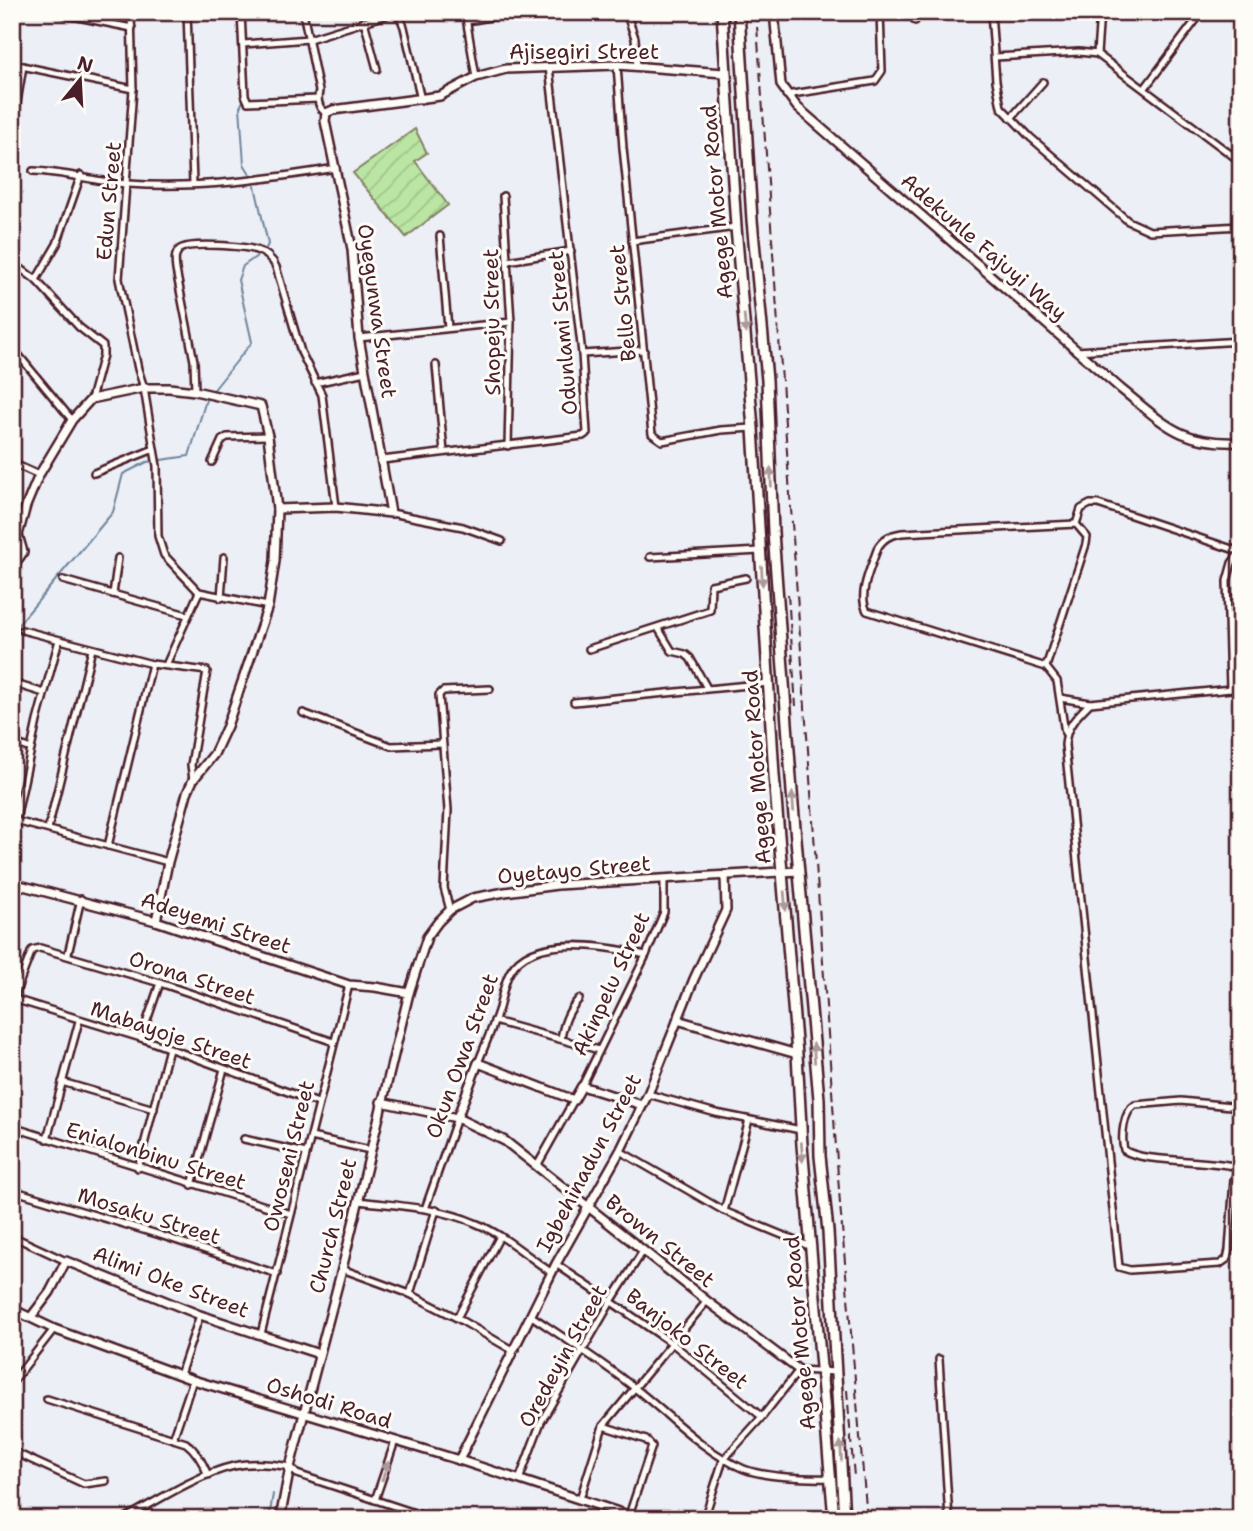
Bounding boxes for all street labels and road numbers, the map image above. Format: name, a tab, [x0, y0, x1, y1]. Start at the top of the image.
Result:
street label: Ajisegiri Street	[509, 38, 659, 66]
street label: Agege Motor Road	[695, 104, 739, 300]
street label: Edun Street	[90, 140, 128, 262]
street label: Adekunle Fajuyi Way	[895, 167, 1073, 327]
street label: Oyegunwa Street	[351, 222, 403, 400]
street label: Bello Street	[603, 243, 643, 363]
street label: Shopeju Street	[477, 248, 507, 396]
street label: Odunlami Street	[542, 250, 584, 416]
street label: Agege Motor Road	[736, 669, 778, 865]
street label: Oyetayo Street	[496, 849, 652, 891]
street label: Adeyemi Street	[137, 886, 295, 960]
street label: Akinpelu Street	[565, 908, 657, 1060]
street label: Orona Street	[125, 944, 259, 1012]
street label: Okun Owa Street	[419, 970, 505, 1142]
street label: Mabayoje Street	[87, 994, 255, 1076]
street label: Igbehinadun Street	[530, 1069, 648, 1257]
street label: Owoseni Street	[257, 1077, 321, 1235]
street label: Enialonbinu Street	[63, 1115, 249, 1197]
street label: Church Street	[303, 1156, 363, 1296]
street label: Mosaku Street	[74, 1181, 224, 1251]
street label: Brown Street	[599, 1188, 721, 1294]
street label: Agege Motor Road	[778, 1235, 822, 1431]
street label: Alimi Oke Street	[89, 1239, 253, 1325]
street label: Oredeyin Street	[512, 1280, 614, 1432]
street label: Banjoko Street	[620, 1282, 754, 1396]
street label: Oshodi Road	[263, 1371, 395, 1435]

